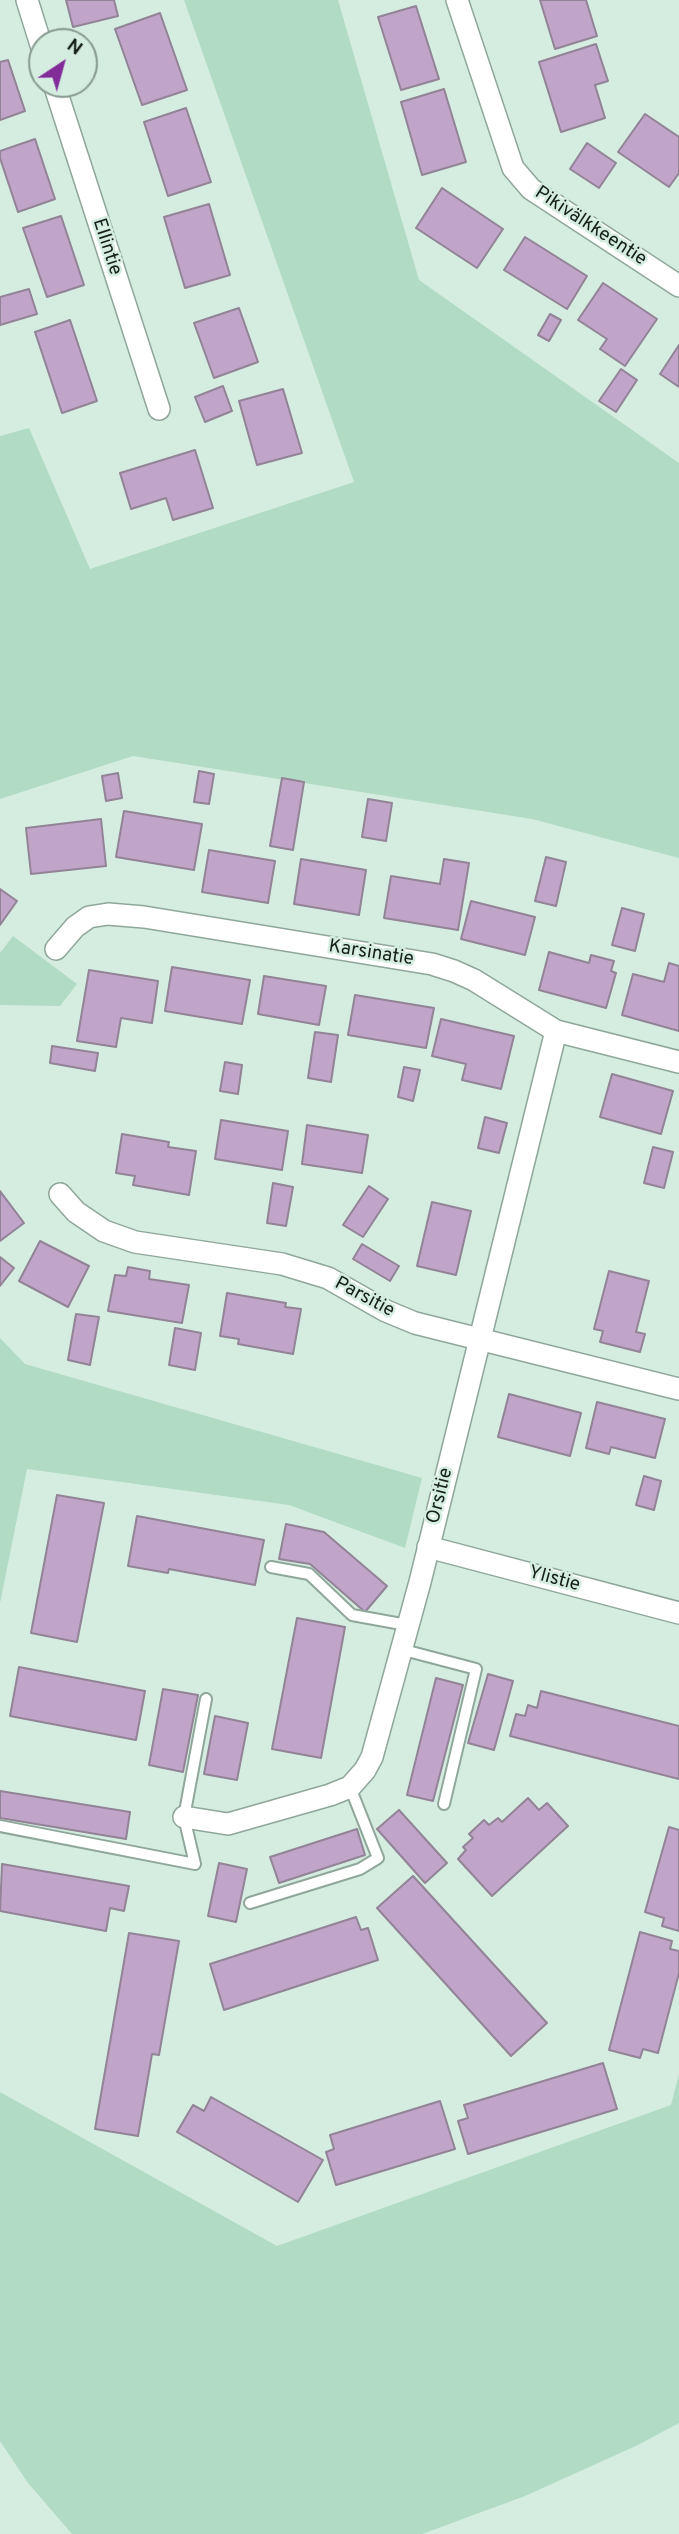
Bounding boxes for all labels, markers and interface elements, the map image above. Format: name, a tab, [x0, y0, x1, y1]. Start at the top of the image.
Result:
north arrow	[28, 28, 98, 98]
text: N	[62, 34, 87, 61]
street label: Pikivälkkeentie	[530, 182, 650, 272]
street label: Ellintie	[86, 216, 126, 278]
street label: Karsinatie	[327, 936, 415, 972]
street label: Parsitie	[330, 1273, 398, 1323]
street label: Orsitie	[423, 1466, 459, 1526]
street label: Ylistie	[526, 1562, 582, 1598]

